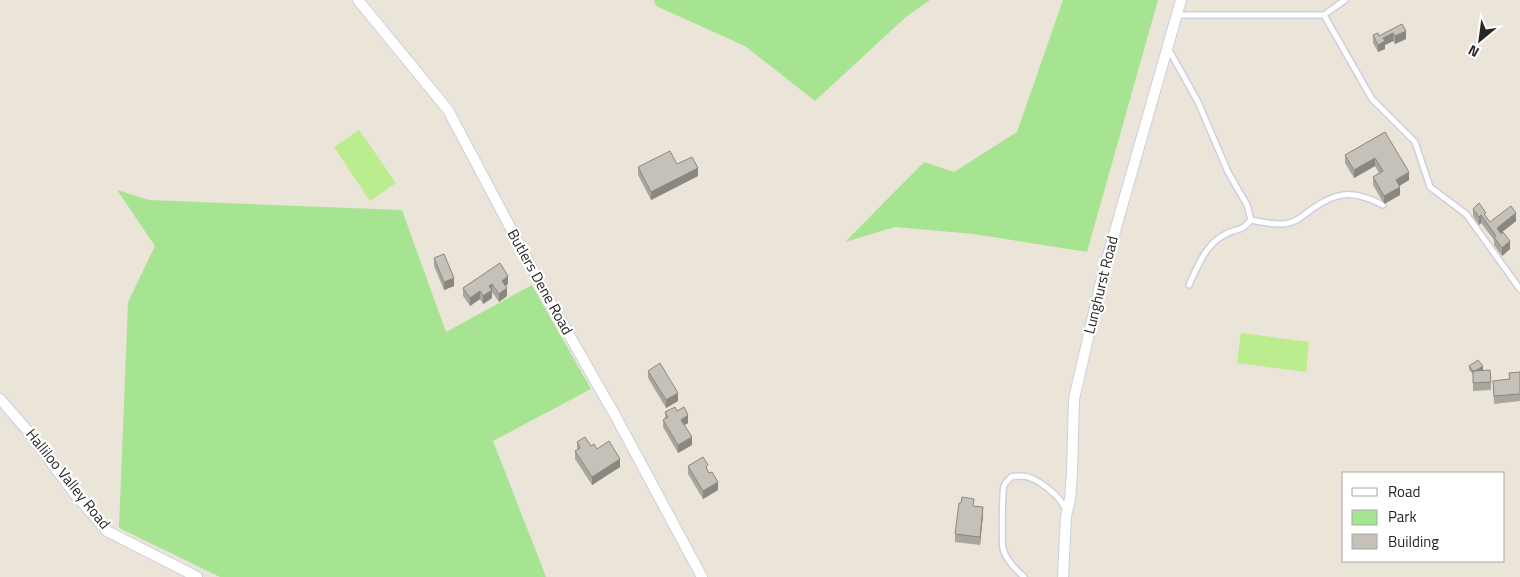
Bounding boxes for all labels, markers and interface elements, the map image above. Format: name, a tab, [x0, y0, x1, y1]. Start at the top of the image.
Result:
north arrow	[1455, 15, 1505, 65]
text: N	[1464, 40, 1483, 63]
street label: Butlers Dene Road	[502, 225, 579, 339]
street label: Lunghurst Road	[1077, 234, 1124, 336]
street label: Halliloo Valley Road	[21, 423, 116, 534]
legend	[1342, 472, 1505, 562]
text: Road	[1388, 480, 1420, 503]
text: Park	[1388, 505, 1417, 528]
text: Building	[1388, 530, 1439, 553]

